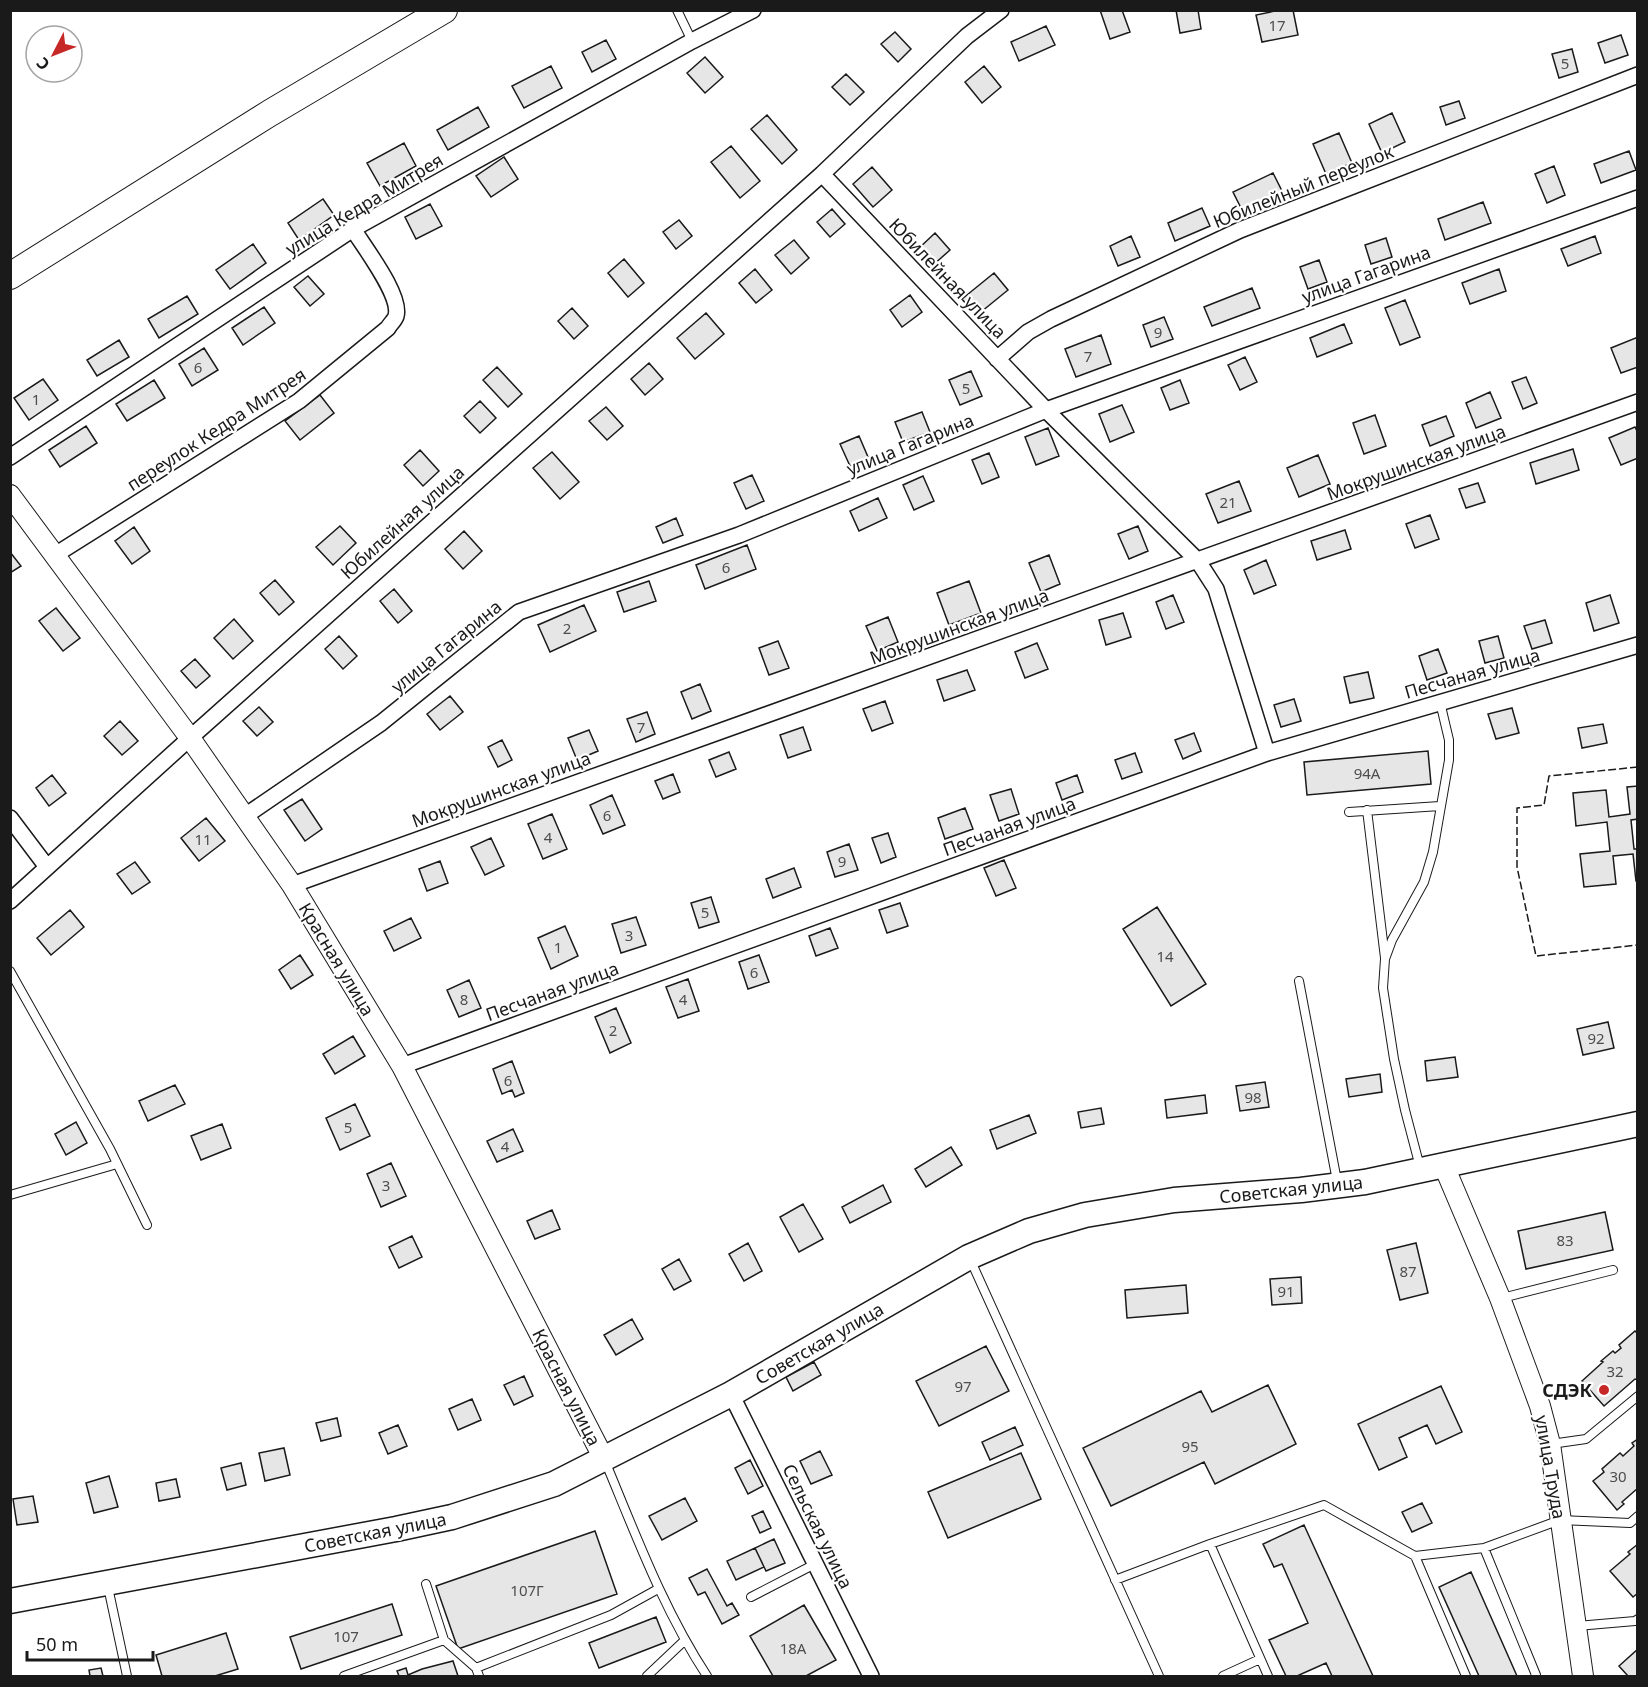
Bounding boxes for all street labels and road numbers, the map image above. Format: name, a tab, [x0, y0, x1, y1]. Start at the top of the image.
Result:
street label: Юбилейный переулок	[1209, 139, 1397, 233]
street label: улица Кедра Митрея	[281, 147, 447, 261]
street label: Юбилейная улица	[884, 213, 1012, 343]
street label: улица Гагарина	[1298, 240, 1434, 308]
street label: переулок Кедра Митрея	[122, 362, 310, 496]
street label: улица Гагарина	[843, 408, 977, 480]
street label: Мокрушинская улица	[1323, 418, 1509, 506]
street label: Юбилейная улица	[335, 460, 469, 584]
street label: Мокрушинская улица	[866, 582, 1052, 670]
street label: улица Гагарина	[386, 594, 506, 698]
street label: Песчаная улица	[1402, 642, 1542, 704]
street label: Мокрушинская улица	[408, 745, 594, 833]
street label: Песчаная улица	[939, 791, 1079, 861]
street label: Красная улица	[294, 898, 380, 1020]
street label: Песчаная улица	[482, 956, 622, 1026]
street label: Советская улица	[1218, 1170, 1364, 1208]
street label: Советская улица	[750, 1296, 888, 1390]
street label: Красная улица	[527, 1324, 607, 1450]
street label: улица Труда	[1530, 1413, 1572, 1521]
street label: Сельская улица	[777, 1460, 859, 1592]
street label: Советская улица	[302, 1506, 448, 1558]

